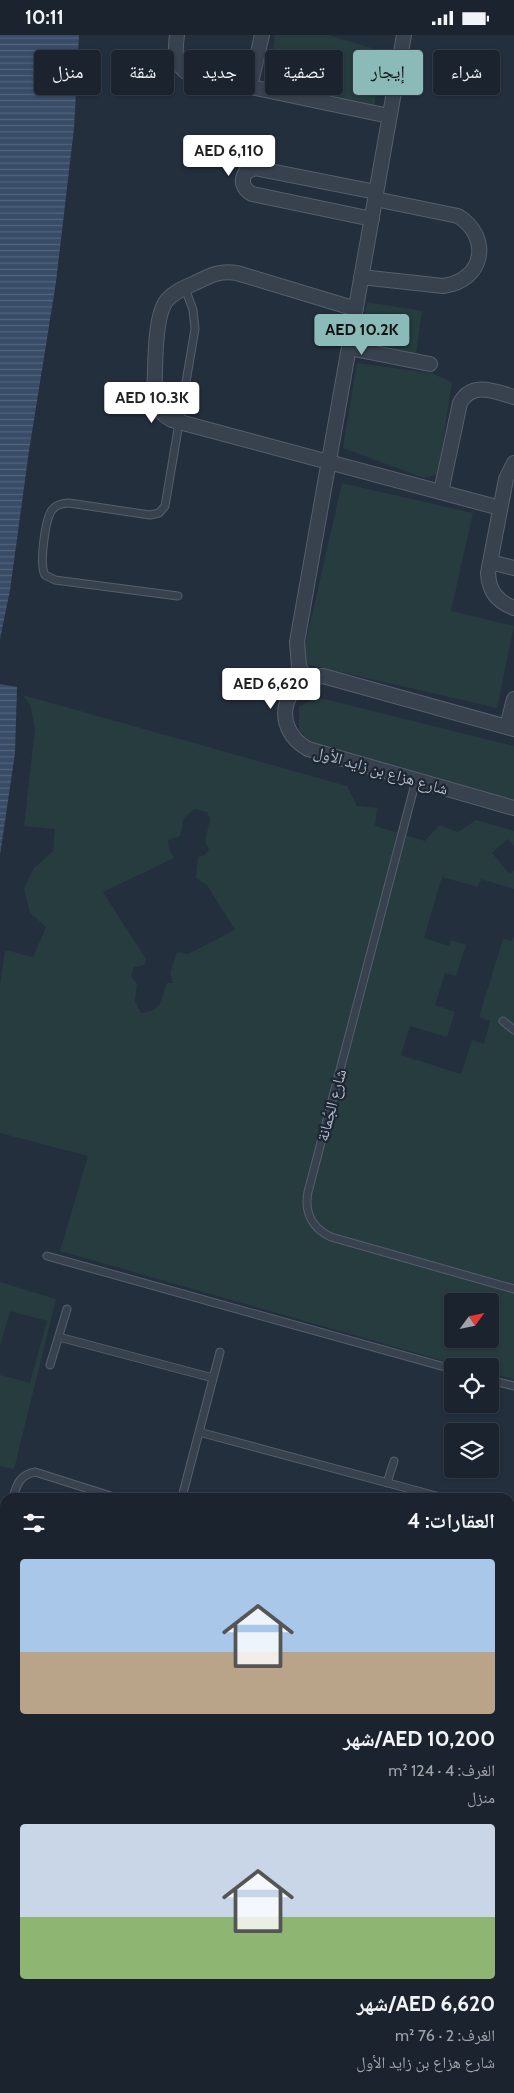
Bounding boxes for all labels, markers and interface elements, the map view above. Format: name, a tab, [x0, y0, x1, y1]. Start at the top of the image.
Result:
text: 10:11	[25, 6, 64, 29]
chip: منزل	[34, 50, 101, 95]
chip: شقة	[111, 50, 174, 95]
chip: جديد	[184, 50, 255, 95]
chip: تصفية	[265, 50, 343, 95]
chip: إيجار	[353, 50, 423, 95]
chip: شراء	[433, 50, 500, 95]
pin: AED 6,110	[172, 135, 286, 177]
text: AED 6,110	[194, 141, 264, 160]
pin: AED 10.2K	[305, 313, 419, 356]
text: AED 10.2K	[325, 320, 399, 339]
pin: AED 10.3K	[95, 381, 209, 424]
text: AED 10.3K	[115, 388, 189, 407]
pin: AED 6,620	[214, 667, 328, 710]
text: AED 6,620	[233, 674, 309, 693]
street label: شارع هزاع بن زايد الأول	[311, 742, 450, 800]
street label: شارع الجُمانة	[313, 1067, 351, 1144]
north arrow	[444, 1293, 499, 1347]
map controls	[444, 1293, 499, 1478]
button: locate	[444, 1358, 499, 1413]
button: layers	[444, 1423, 499, 1478]
text: العقارات: 4	[407, 1508, 495, 1533]
icon: filters	[20, 1509, 48, 1537]
icon: home	[213, 1591, 303, 1681]
text: AED 10,200/شهر	[343, 1726, 495, 1751]
text: الغرف: 4 · 124 m²	[388, 1761, 495, 1780]
text: منزل	[467, 1788, 495, 1807]
icon: home	[213, 1856, 303, 1946]
text: AED 6,620/شهر	[357, 1991, 495, 2016]
text: الغرف: 2 · 76 m²	[395, 2026, 495, 2045]
text: شارع هزاع بن زايد الأول	[356, 2053, 495, 2072]

